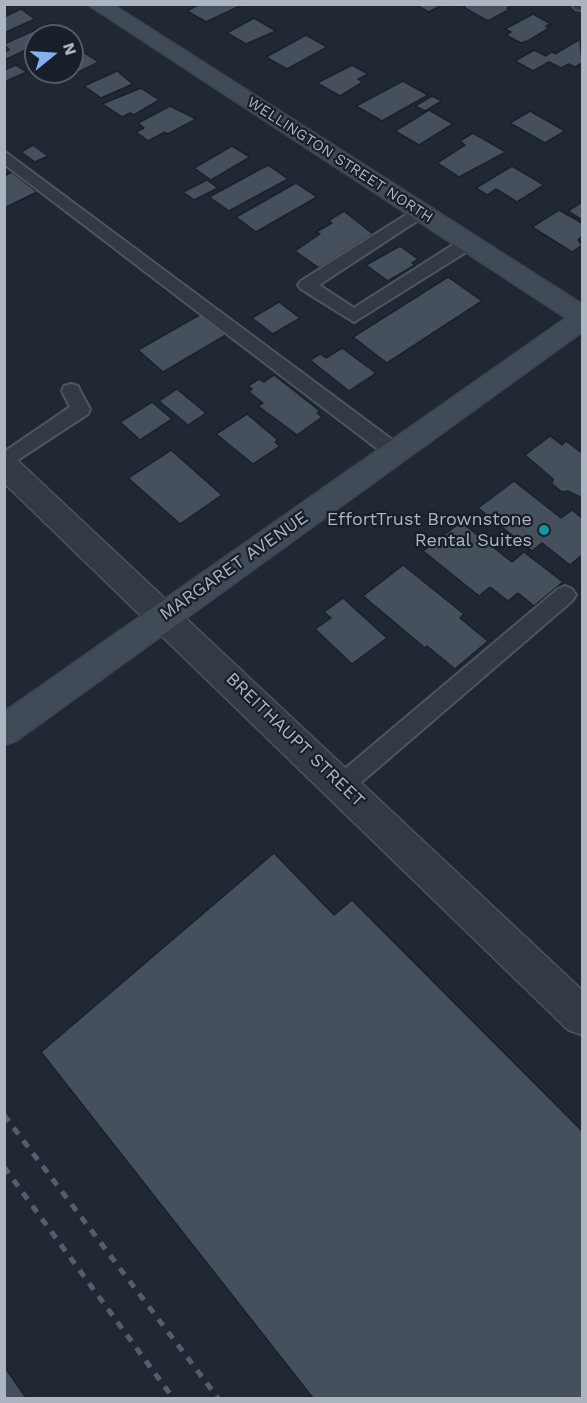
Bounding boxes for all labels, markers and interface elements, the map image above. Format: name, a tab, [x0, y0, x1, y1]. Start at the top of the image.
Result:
north arrow	[24, 24, 84, 84]
text: N	[59, 40, 81, 57]
street label: WELLINGTON STREET NORTH	[244, 93, 436, 227]
street label: MARGARET AVENUE	[156, 507, 312, 625]
place label: EffortTrust Brownstone Rental Suites	[327, 509, 532, 552]
marker: EffortTrust Brownstone Rental Suites	[537, 523, 551, 537]
street label: BREITHAUPT STREET	[221, 668, 369, 812]

